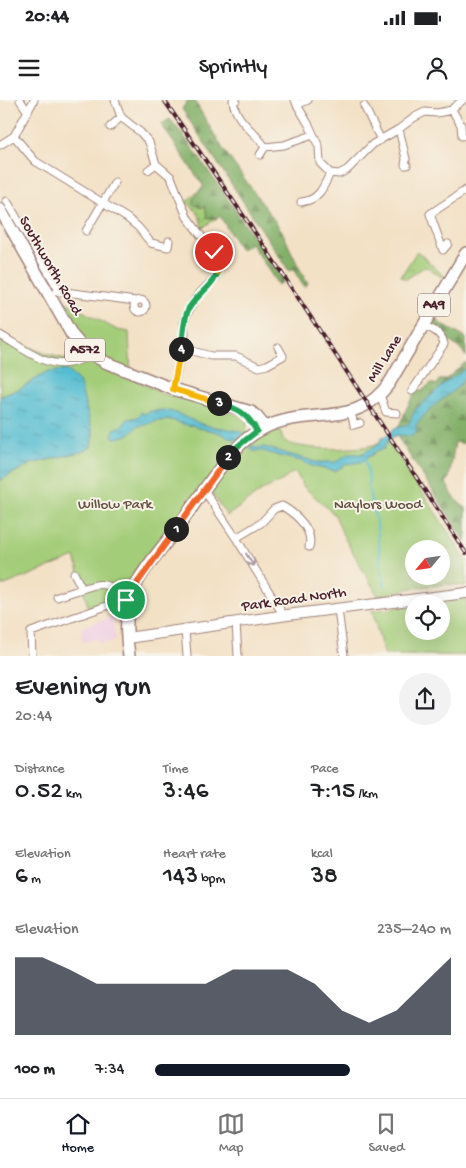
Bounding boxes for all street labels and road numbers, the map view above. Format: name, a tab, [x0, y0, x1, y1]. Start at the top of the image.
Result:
street label: Southworth Road	[14, 213, 86, 320]
road number: A49	[418, 294, 450, 316]
street label: Mill Lane	[363, 332, 407, 386]
road number: A572	[65, 338, 105, 362]
street label: Park Road North	[239, 584, 348, 616]

